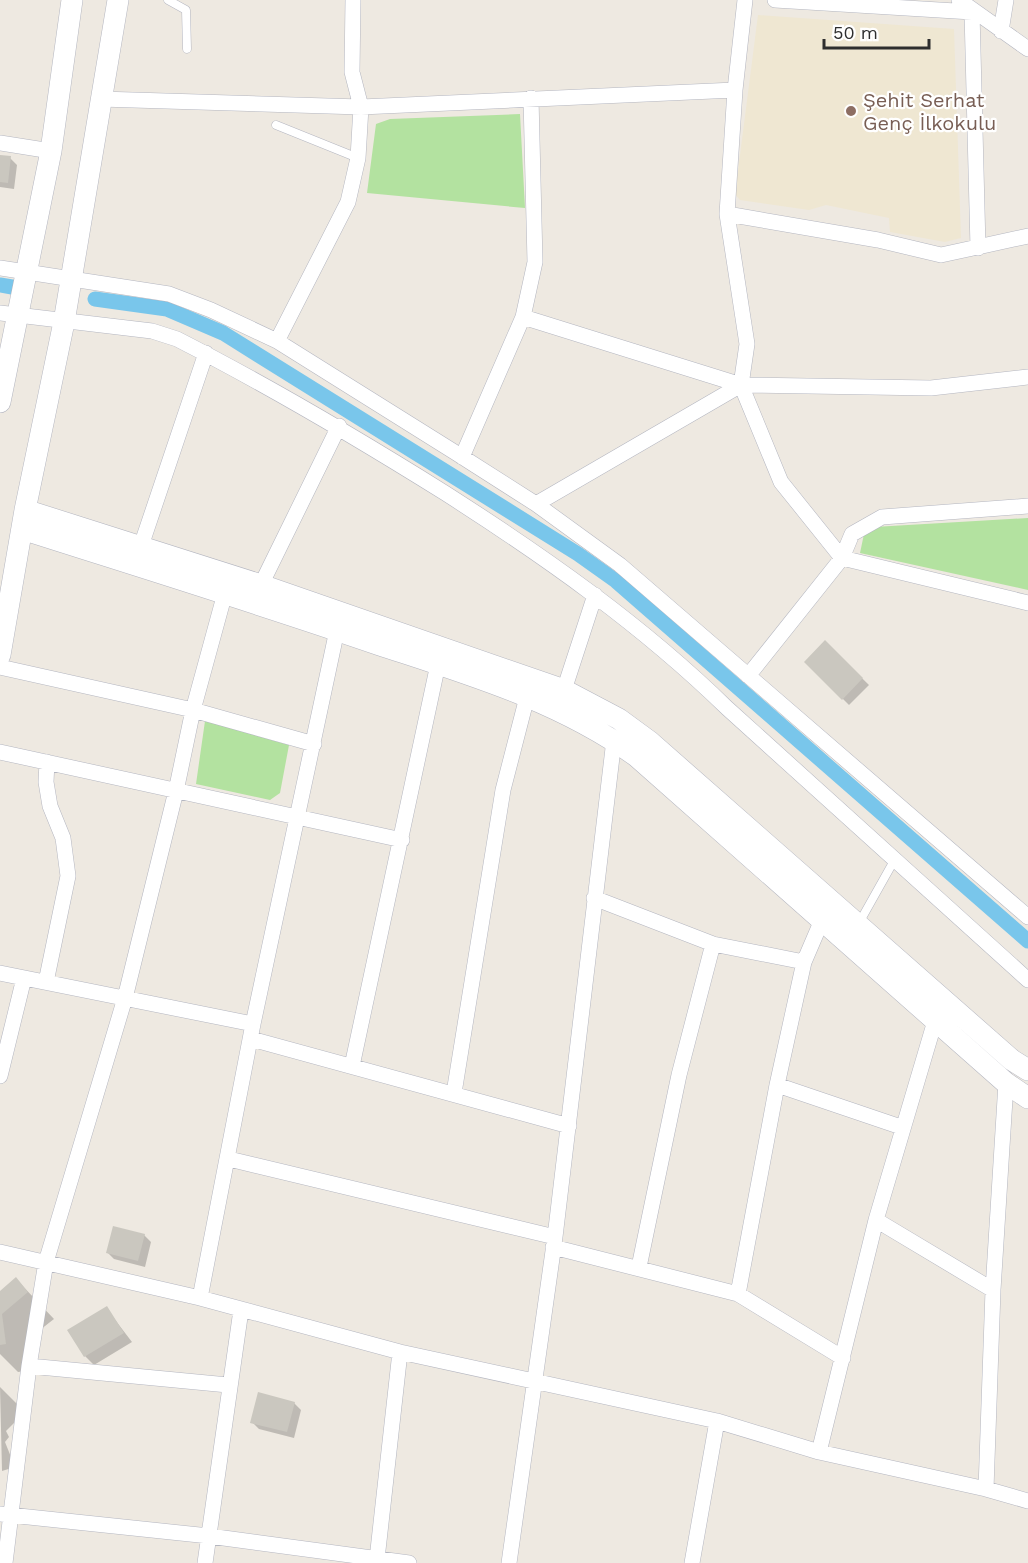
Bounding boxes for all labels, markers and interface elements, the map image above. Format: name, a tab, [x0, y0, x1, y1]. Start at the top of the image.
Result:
scale bar	[824, 12, 929, 50]
text: 50 m	[833, 22, 878, 43]
place label: Şehit Serhat Genç İlkokulu	[863, 88, 996, 135]
marker: Şehit Serhat Genç İlkokulu	[844, 104, 858, 118]

